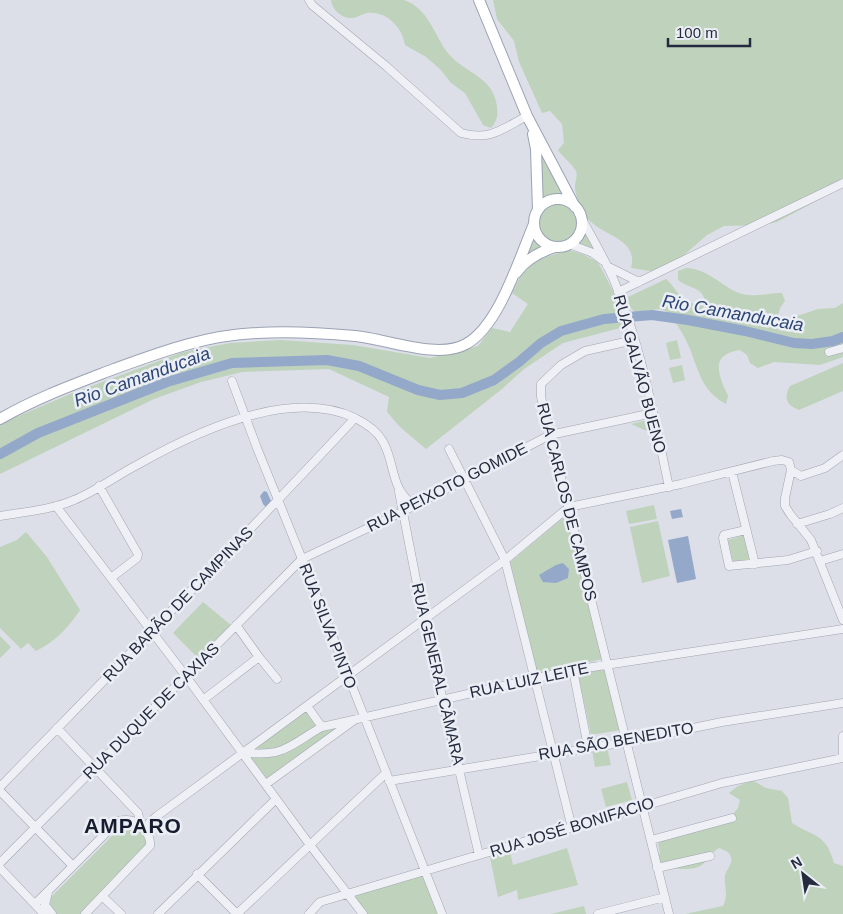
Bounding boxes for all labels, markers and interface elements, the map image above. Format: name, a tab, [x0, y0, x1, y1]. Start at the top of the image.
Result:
scale bar	[668, 15, 750, 47]
text: 100 m	[676, 24, 718, 41]
water label: Rio Camanducaia	[661, 291, 805, 335]
street label: RUA GALVÃO BUENO	[611, 292, 671, 455]
water label: Rio Camanducaia	[71, 343, 213, 411]
street label: RUA CARLOS DE CAMPOS	[534, 401, 600, 603]
street label: RUA PEIXOTO GOMIDE	[364, 439, 530, 535]
street label: RUA BARÃO DE CAMPINAS	[98, 522, 256, 685]
street label: RUA SILVA PINTO	[296, 561, 360, 691]
street label: RUA GENERAL CÂMARA	[409, 581, 468, 767]
street label: RUA DUQUE DE CAXIAS	[80, 640, 222, 782]
street label: RUA LUIZ LEITE	[468, 659, 590, 701]
street label: RUA SÃO BENEDITO	[537, 717, 695, 763]
street label: RUA JOSÉ BONIFACIO	[488, 793, 656, 860]
district label: AMPARO	[84, 814, 182, 837]
north arrow	[778, 849, 828, 899]
text: N	[788, 853, 805, 872]

